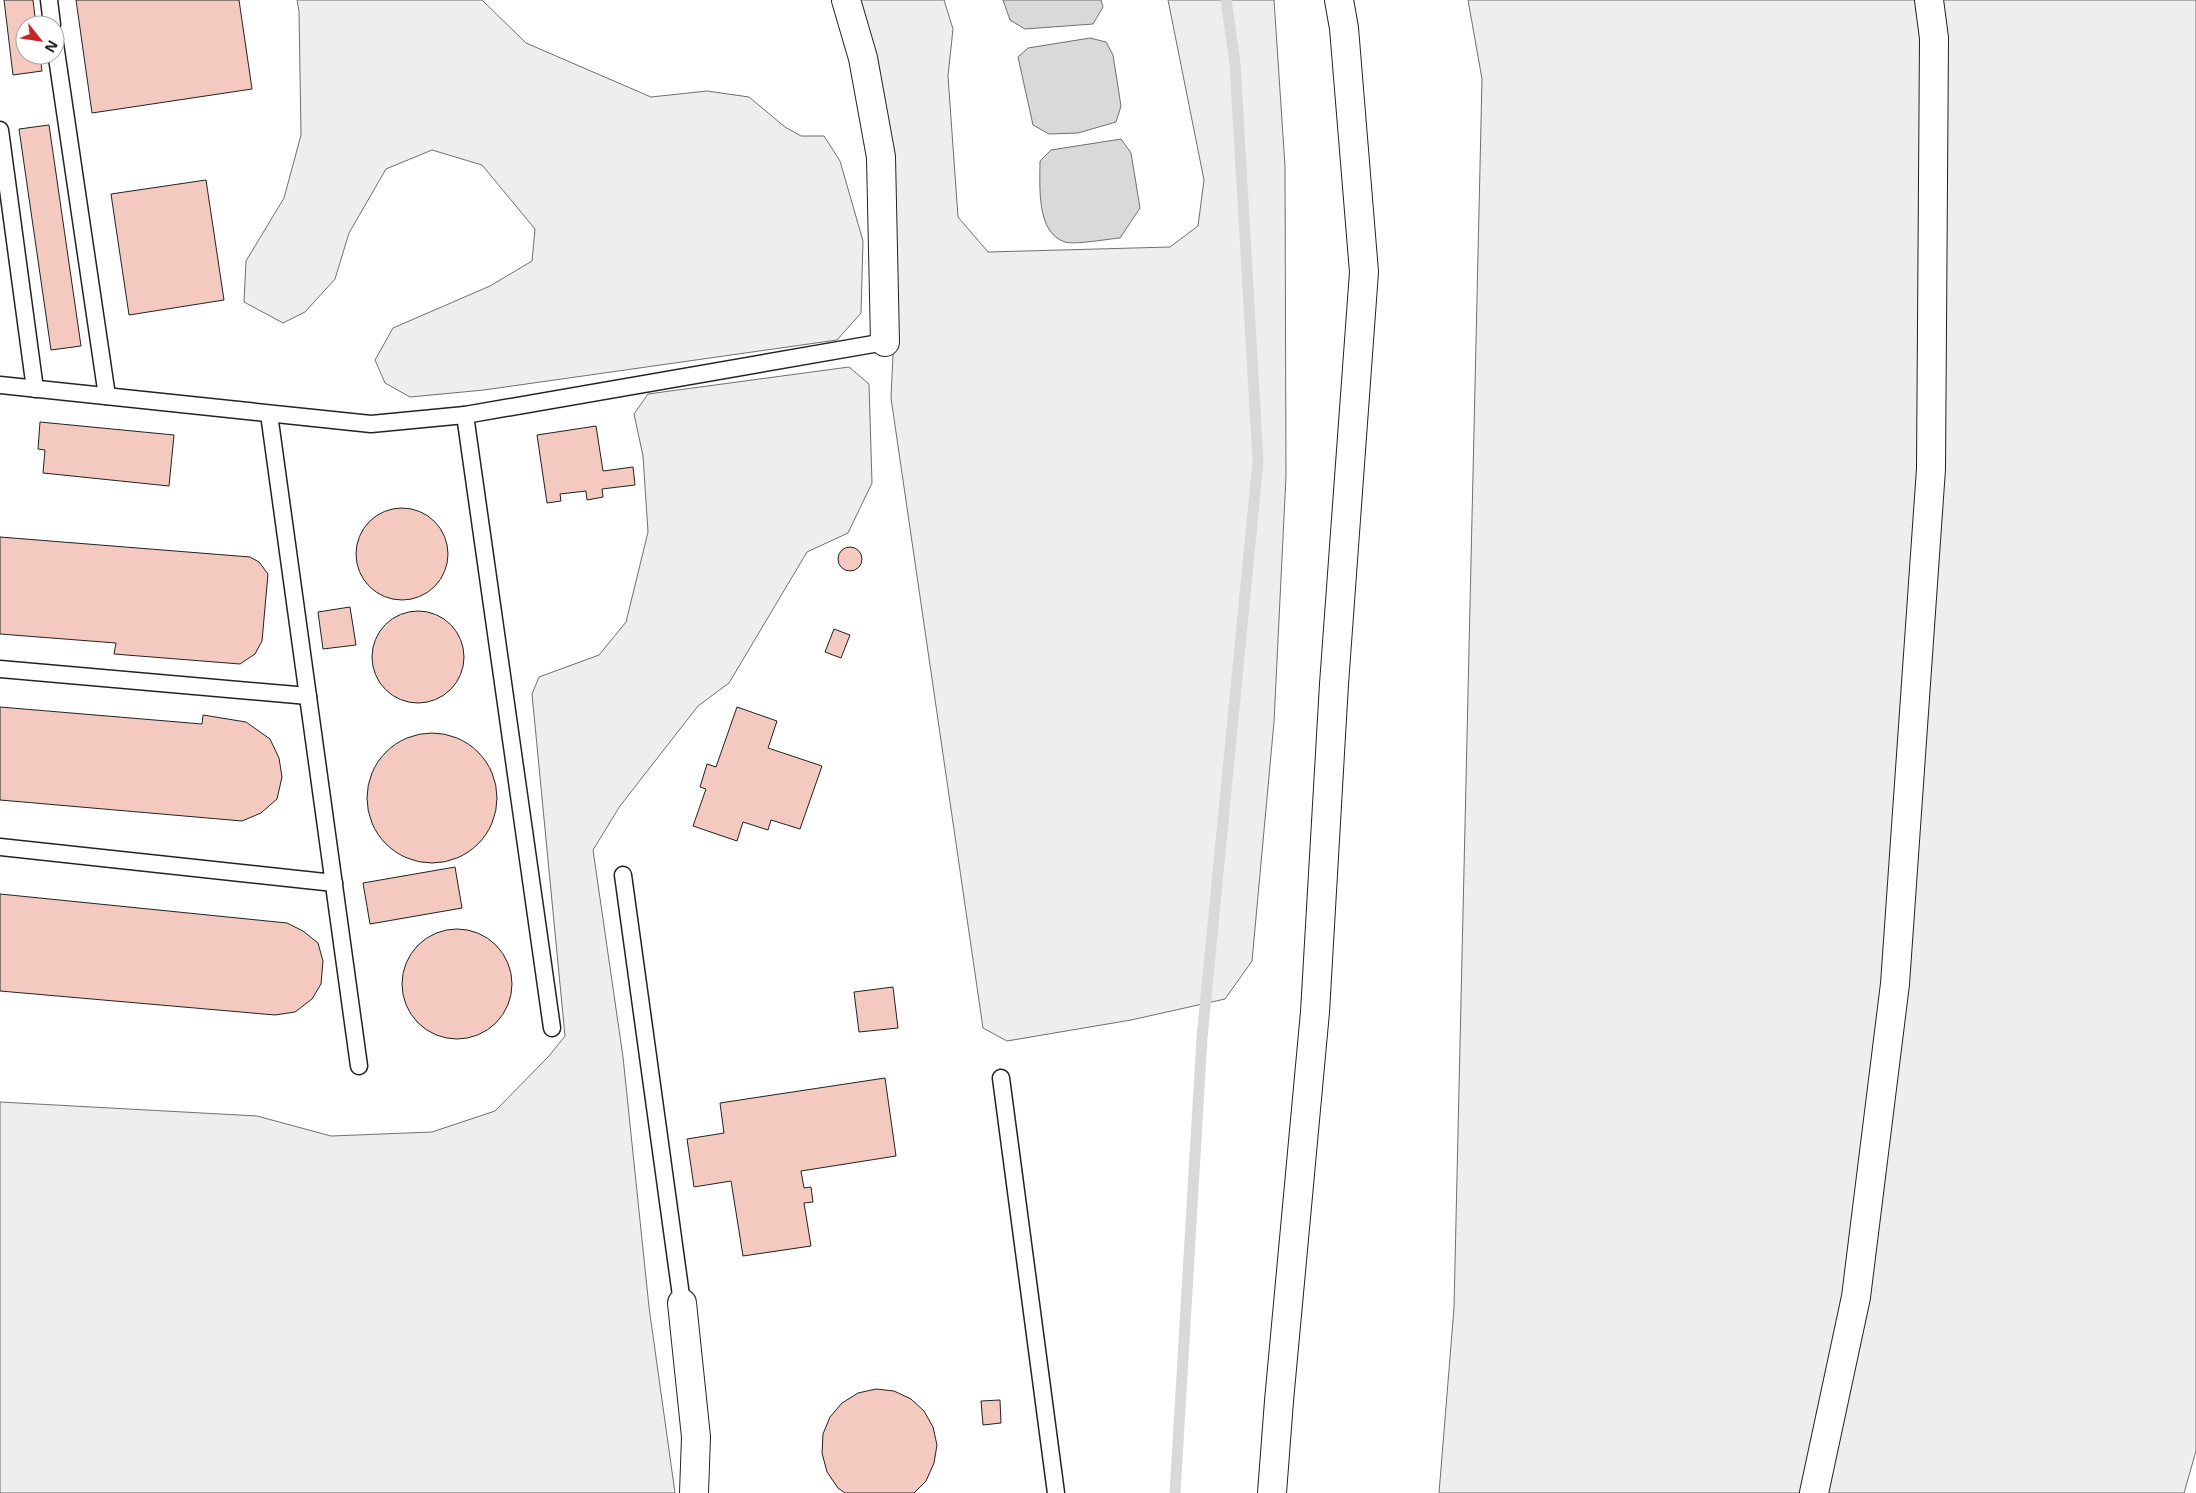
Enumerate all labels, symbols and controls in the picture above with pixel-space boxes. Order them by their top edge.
north arrow [15,15,65,65]
text: N [41,37,63,56]

